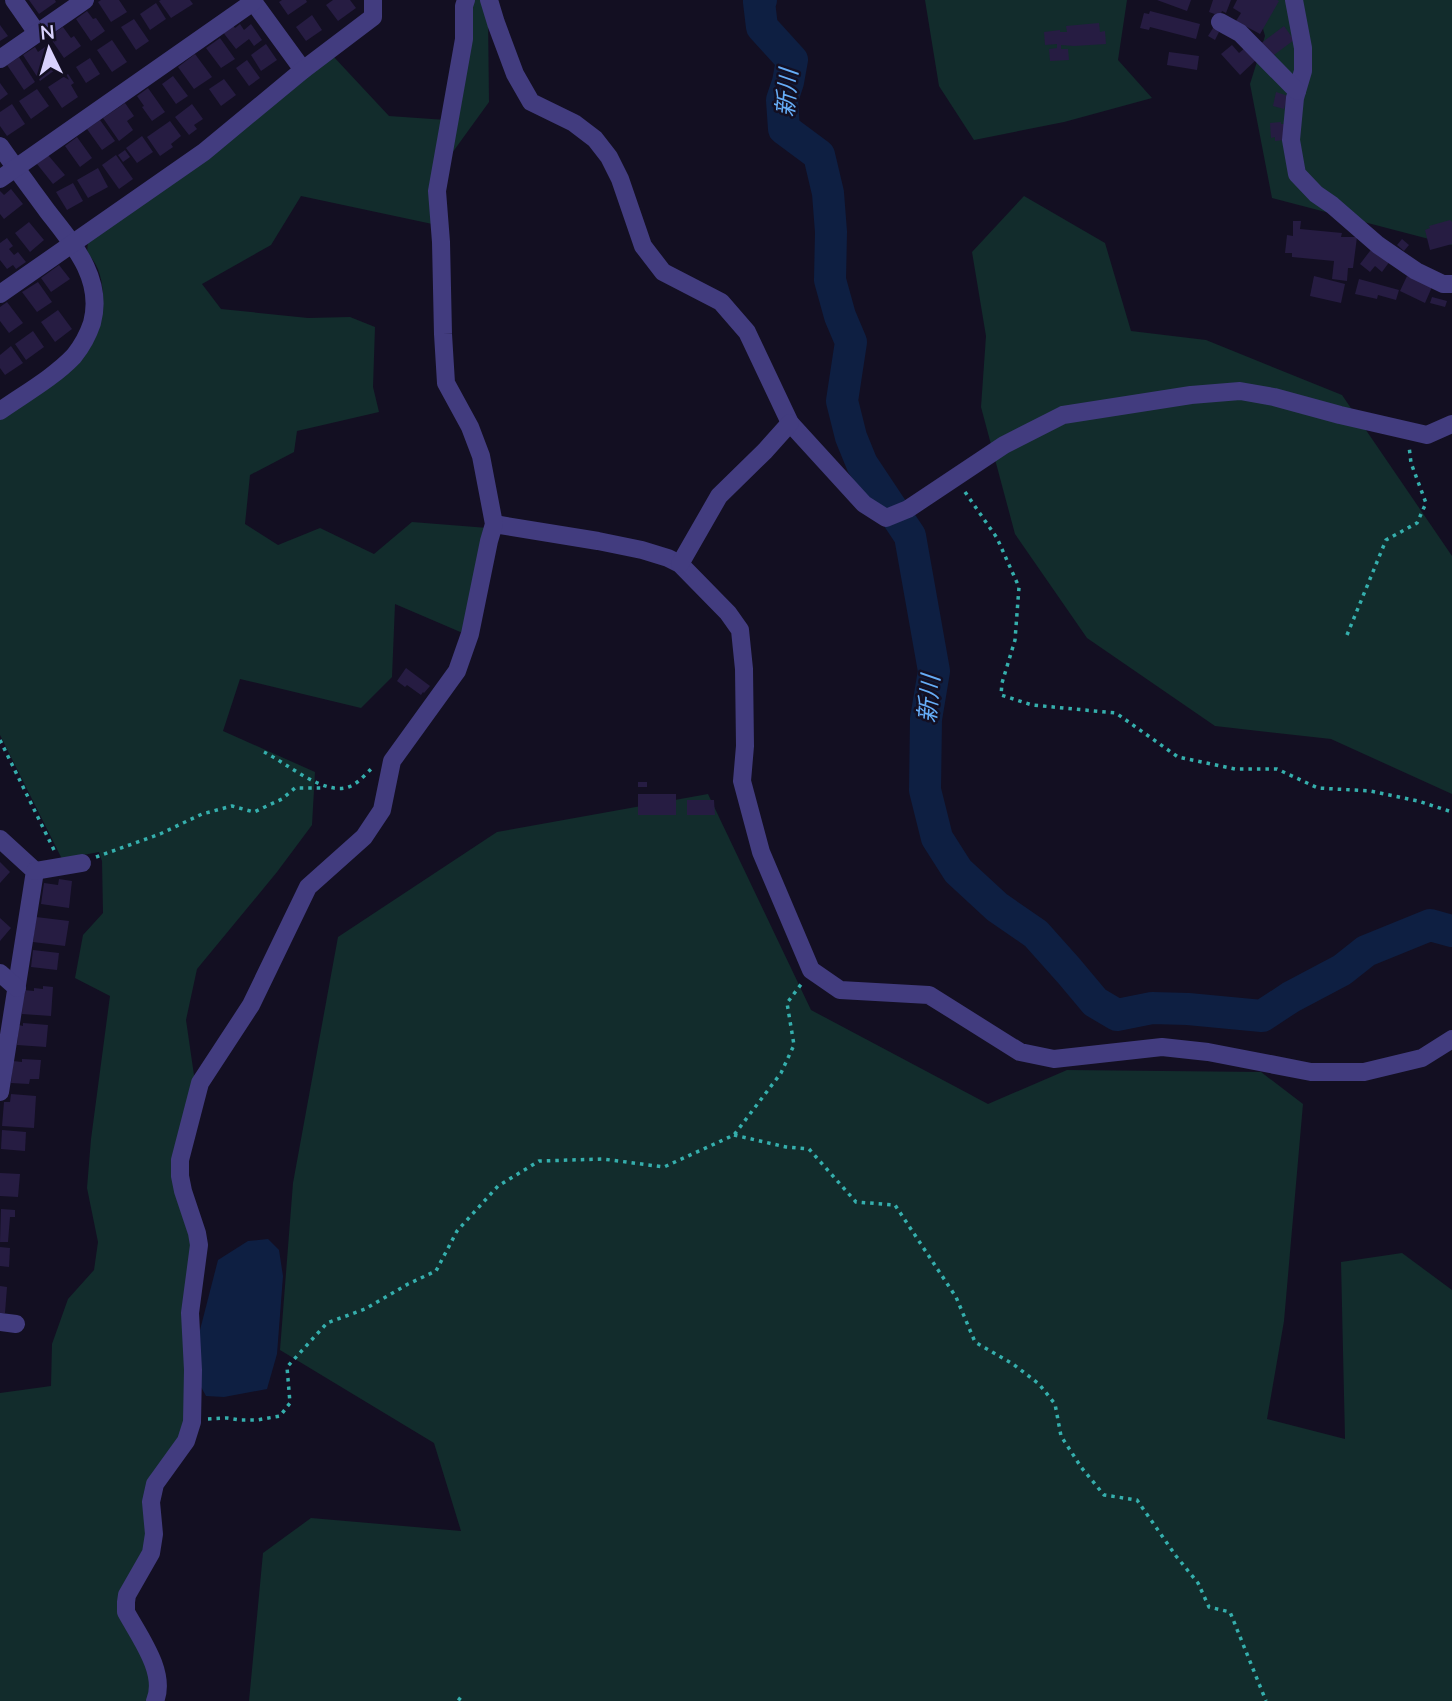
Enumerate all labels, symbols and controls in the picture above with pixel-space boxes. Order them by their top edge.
north arrow [14,14,84,84]
text: N [39,19,56,44]
water label: 新川 [769,65,802,118]
water label: 新川 [911,671,944,724]

